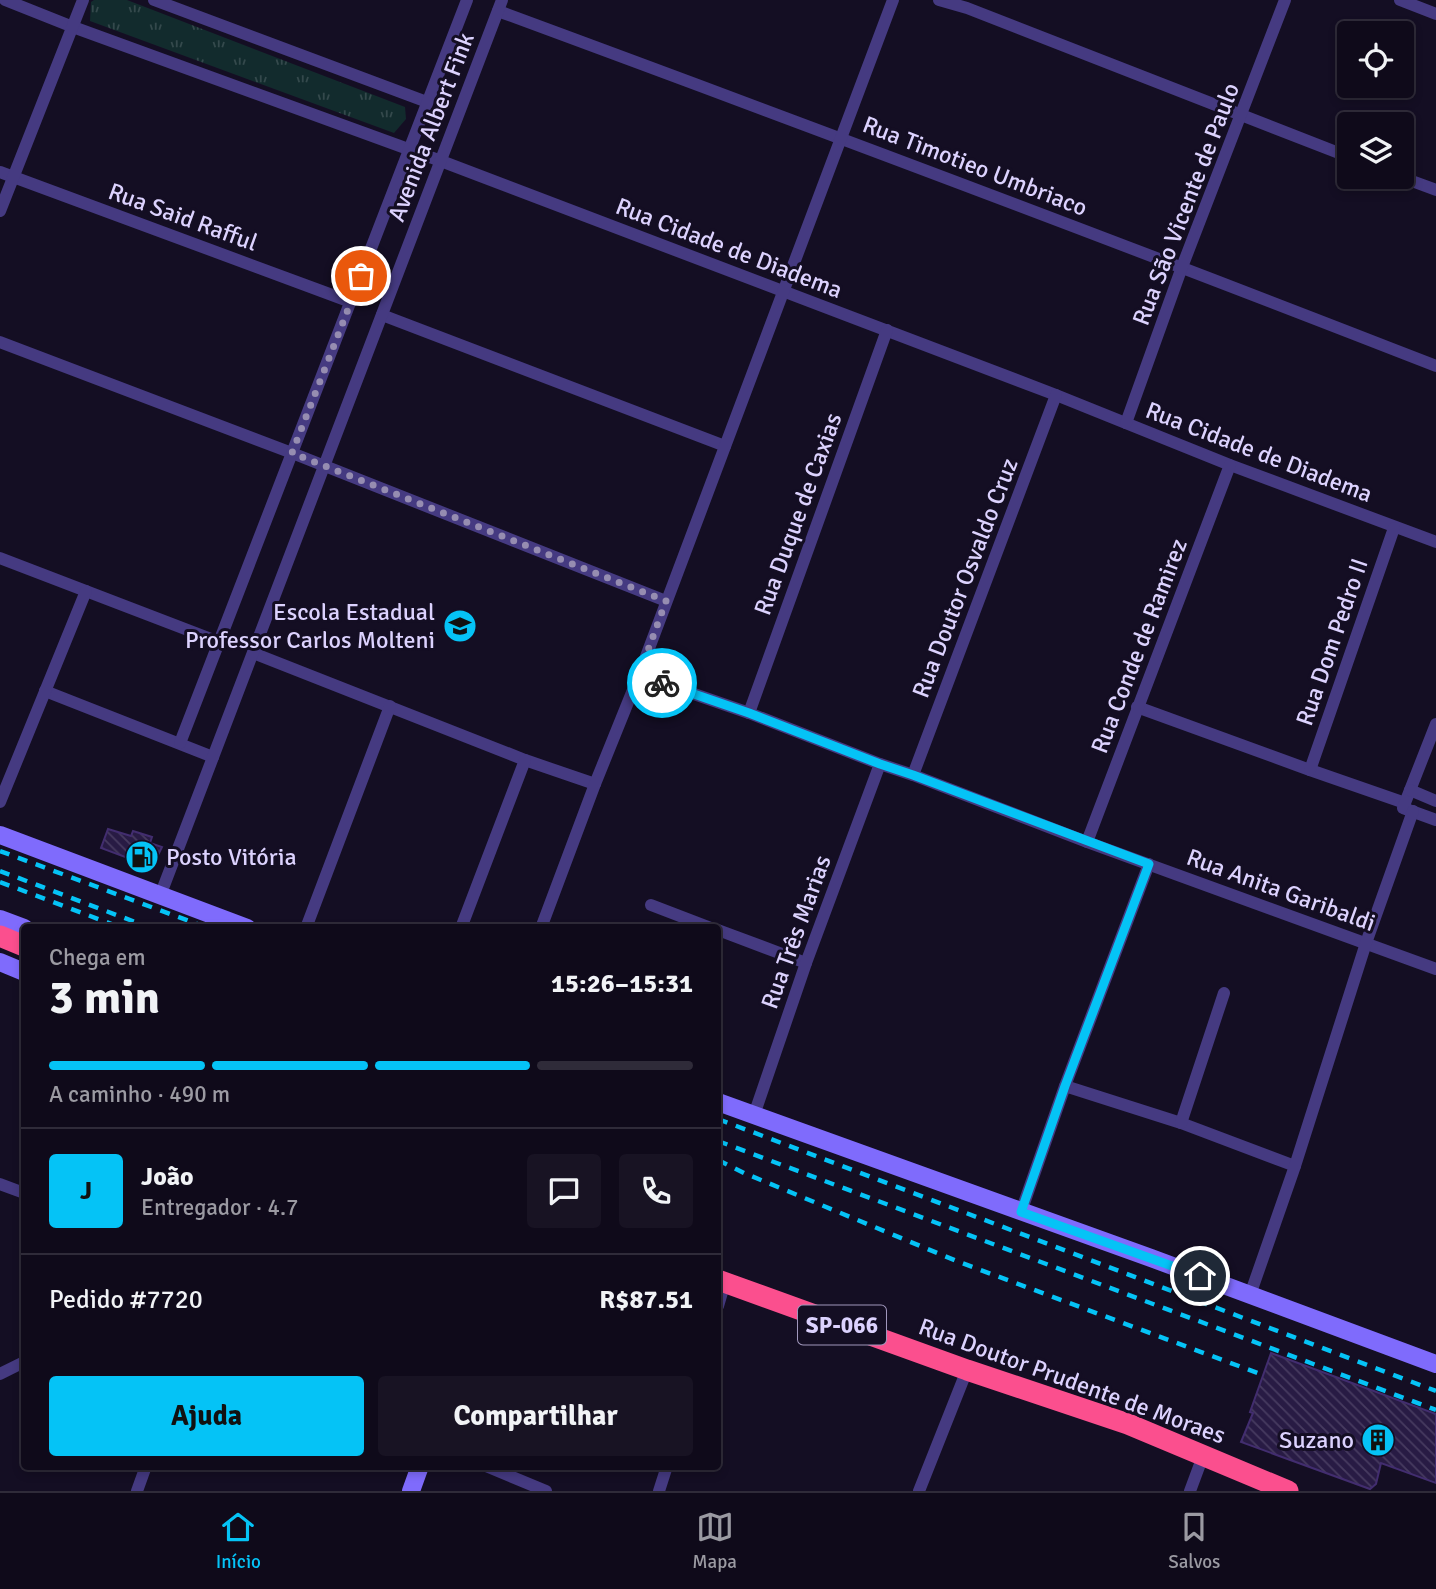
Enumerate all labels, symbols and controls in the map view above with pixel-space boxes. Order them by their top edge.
map controls [1337,21,1414,189]
button: locate [1337,21,1414,98]
street label: Avenida Albert Fink [381,28,481,226]
street label: Rua São Vicente de Paulo [1126,78,1246,330]
street label: Rua Timotieo Umbriaco [858,109,1092,223]
button: layers [1337,112,1414,189]
street label: Rua Said Rafful [104,176,262,258]
street label: Rua Cidade de Diadema [611,191,847,305]
pin [331,246,391,306]
icon: bag [342,257,380,295]
street label: Rua Cidade de Diadema [1141,395,1377,509]
street label: Rua Duque de Caxias [747,409,849,619]
street label: Rua Doutor Osvaldo Cruz [905,454,1025,702]
street label: Rua Conde de Ramirez [1084,534,1194,758]
street label: Rua Dom Pedro II [1289,554,1375,730]
place label: Escola Estadual Professor Carlos Molteni [185,597,435,655]
school or university icon: Escola Estadual Professor Carlos Molteni [441,607,479,645]
courier [627,648,697,718]
icon: bike [643,664,681,702]
fuel station icon: Posto Vitória [123,838,161,876]
place label: Posto Vitória [166,842,297,872]
street label: Rua Anita Garibaldi [1183,842,1379,938]
street label: Rua Três Marias [754,851,838,1013]
text: Chega em [49,943,146,972]
text: 15:26–15:31 [551,968,693,1000]
text: 3 min [49,970,160,1026]
text: A caminho · 490 m [49,1080,230,1109]
button: chat [527,1154,601,1228]
button: phone [619,1154,693,1228]
text: João [141,1161,194,1193]
text: J [80,1175,92,1207]
text: Entregador · 4.7 [141,1193,299,1222]
pin [1170,1246,1230,1306]
icon: home [1181,1257,1219,1295]
text: Pedido #7720 [49,1284,203,1316]
text: R$87.51 [599,1284,693,1316]
road number: SP-066 [798,1306,886,1344]
street label: Rua Doutor Prudente de Moraes [915,1311,1229,1451]
button: Ajuda [49,1376,364,1456]
button: Compartilhar [378,1376,693,1456]
building icon: Suzano [1359,1421,1397,1459]
place label: Suzano [1279,1425,1354,1455]
tab: Início [216,1508,261,1574]
tab: Mapa [692,1508,737,1574]
tab: Salvos [1168,1508,1220,1574]

